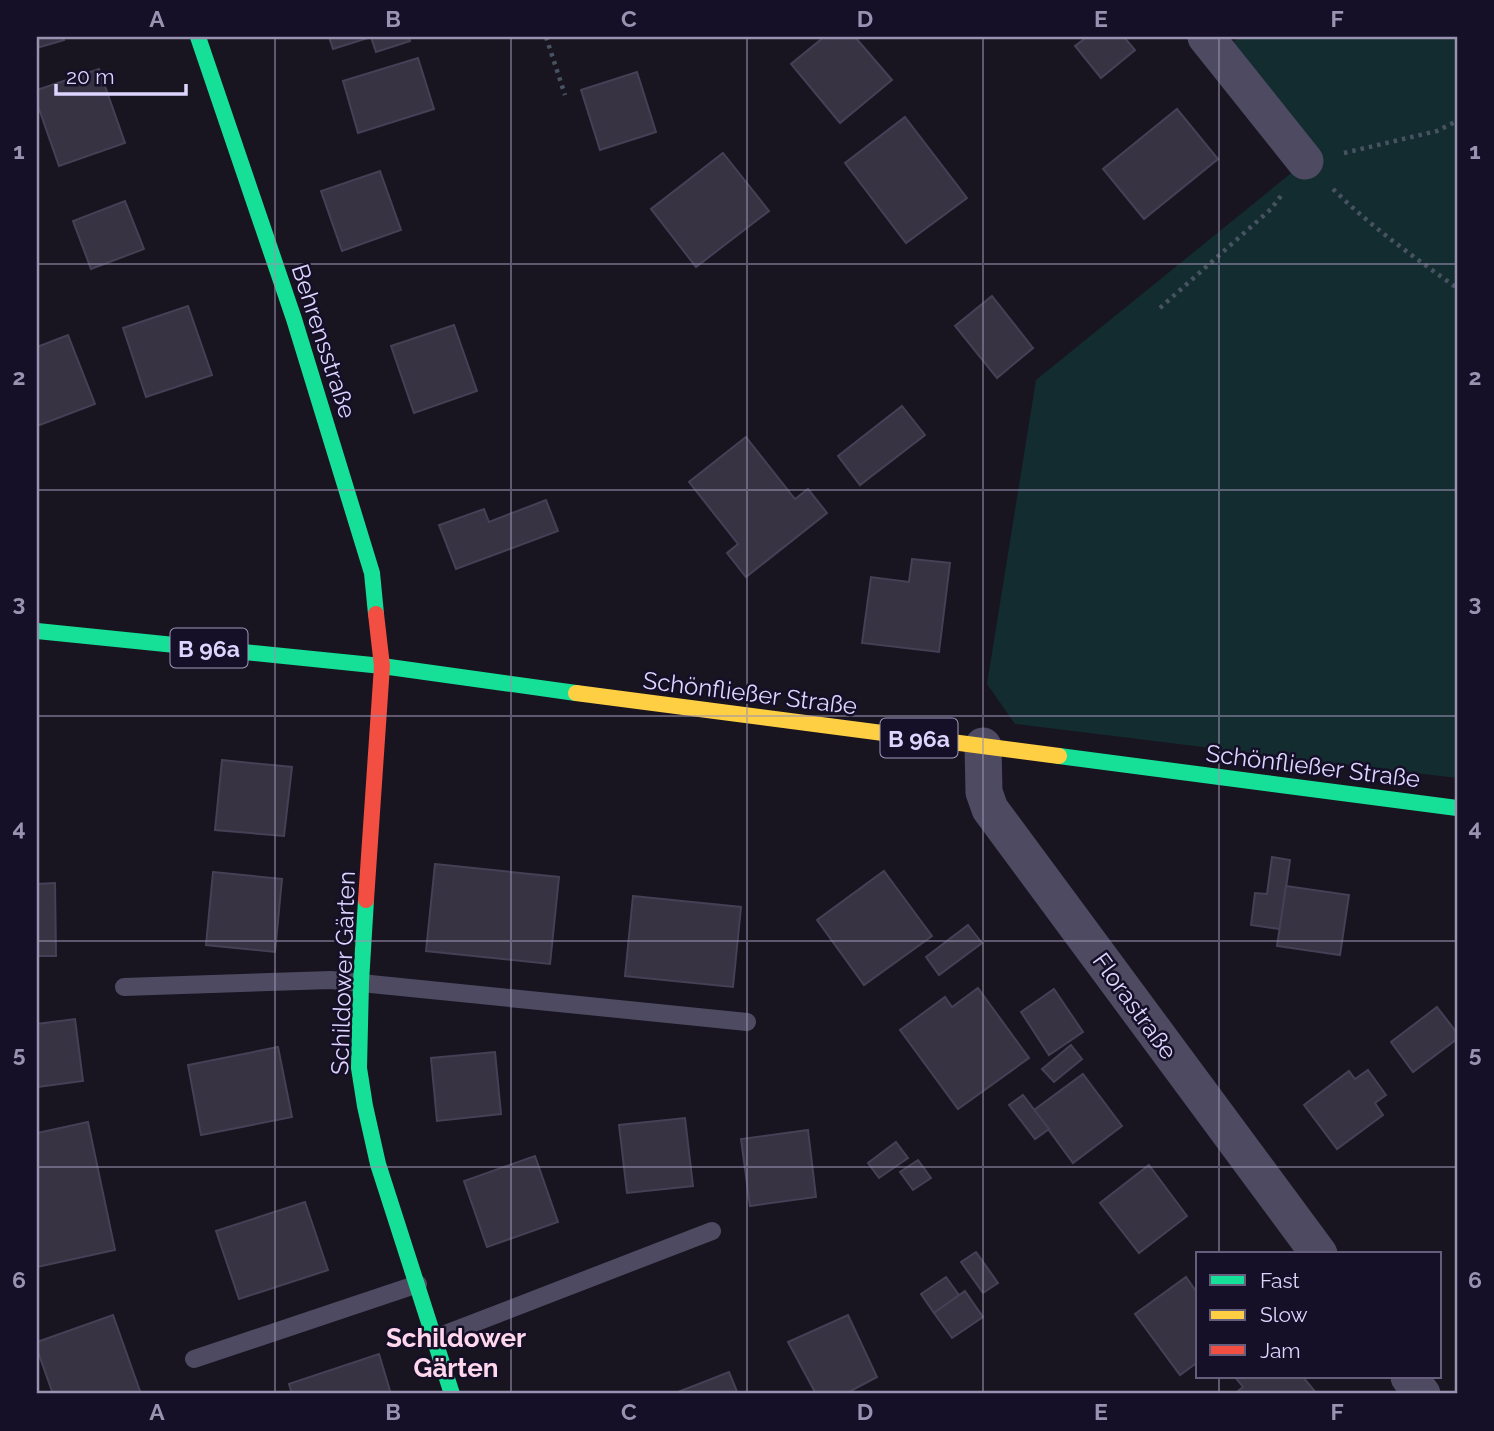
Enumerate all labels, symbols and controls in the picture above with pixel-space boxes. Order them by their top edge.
text: A [149,5,165,32]
text: B [385,5,401,32]
text: C [621,5,637,32]
text: D [857,5,873,32]
text: E [1094,5,1108,32]
text: F [1330,5,1344,32]
scale bar [56,52,186,96]
text: 20 m [66,64,114,89]
text: 1 [13,137,25,164]
text: 1 [1469,137,1481,164]
street label: Behrensstraße [285,260,363,422]
text: 2 [13,363,25,390]
text: 2 [1469,363,1481,390]
text: 3 [13,589,25,616]
text: 3 [1469,589,1481,616]
road number: B 96a [170,628,248,668]
street label: Schönfließer Straße [641,665,859,721]
road number: B 96a [880,718,958,758]
street label: Schönfließer Straße [1204,738,1422,794]
text: 4 [12,814,26,841]
text: 4 [1468,814,1482,841]
street label: Schildower Gärten [325,871,361,1075]
street label: Florastraße [1087,947,1183,1065]
text: 5 [13,1040,26,1067]
text: 5 [1469,1040,1482,1067]
legend [1196,1252,1442,1378]
text: 6 [12,1266,26,1293]
text: 6 [1468,1266,1482,1293]
text: Fast [1260,1268,1300,1293]
text: Slow [1260,1302,1308,1327]
district label: Schildower Gärten [386,1323,526,1383]
text: Jam [1260,1338,1301,1363]
text: A [149,1398,165,1425]
text: B [385,1398,401,1425]
text: C [621,1398,637,1425]
text: D [857,1398,873,1425]
text: E [1094,1398,1108,1425]
text: F [1330,1398,1344,1425]

